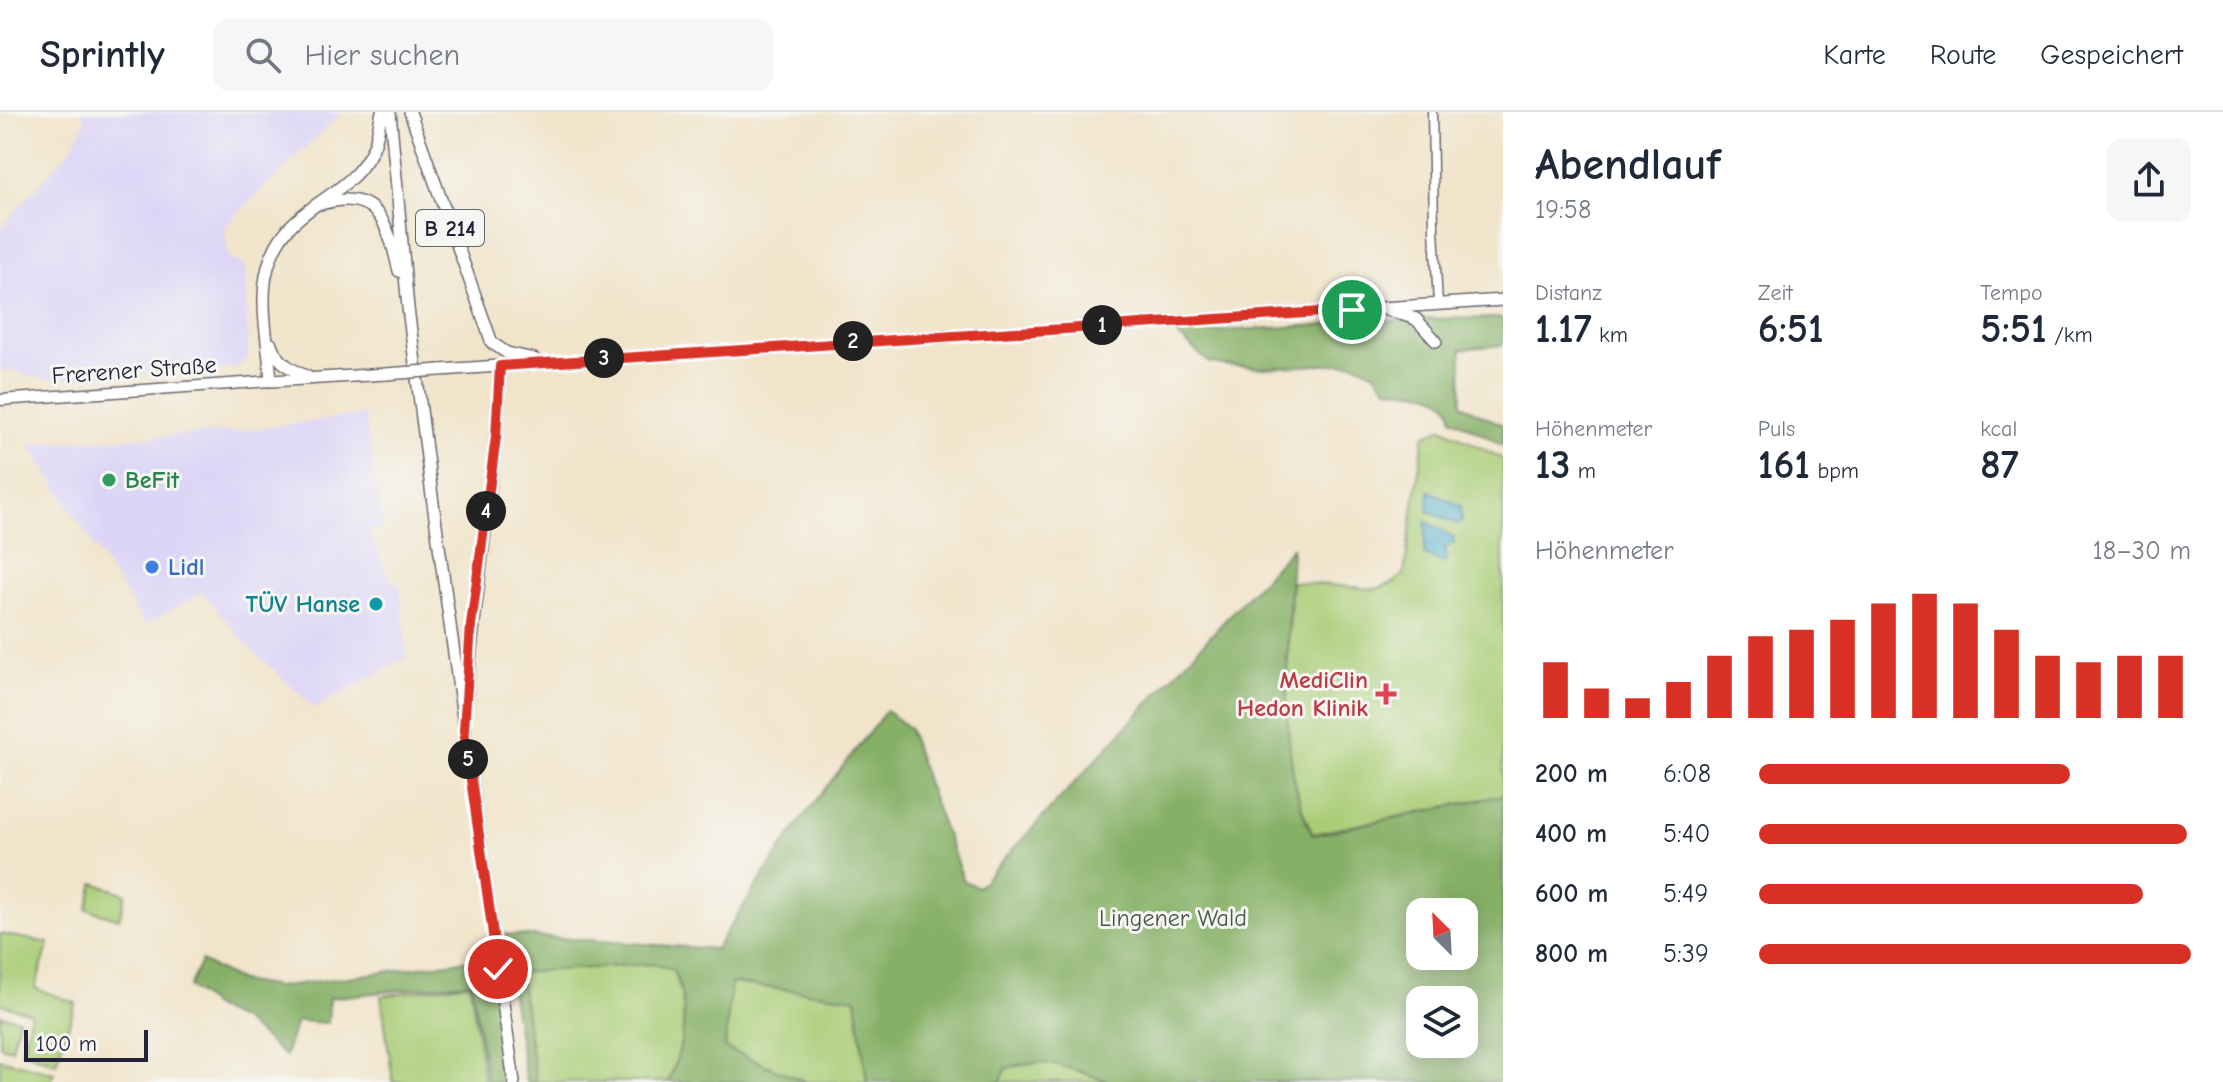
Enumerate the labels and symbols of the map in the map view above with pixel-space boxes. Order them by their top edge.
road number: B 214 [416,210,484,246]
pin [1318,276,1386,344]
pin: 1 [1082,305,1122,345]
pin: 2 [833,321,873,361]
pin: 3 [584,338,624,378]
street label: Frerener Straße [51,350,217,390]
place label: BeFit [125,466,180,494]
marker: BeFit [100,471,118,489]
pin: 4 [466,491,506,531]
place label: Lidl [168,553,204,581]
marker: Lidl [143,558,161,576]
place label: TÜV Hanse [246,590,360,618]
marker: TÜV Hanse [367,595,385,613]
place label: MediClin Hedon Klinik [1237,666,1368,722]
marker: MediClin Hedon Klinik [1375,683,1397,705]
pin: 5 [448,739,488,779]
north arrow [1406,898,1478,970]
park label: Lingener Wald [1099,904,1247,932]
pin [464,935,532,1003]
scale bar [24,1026,148,1062]

